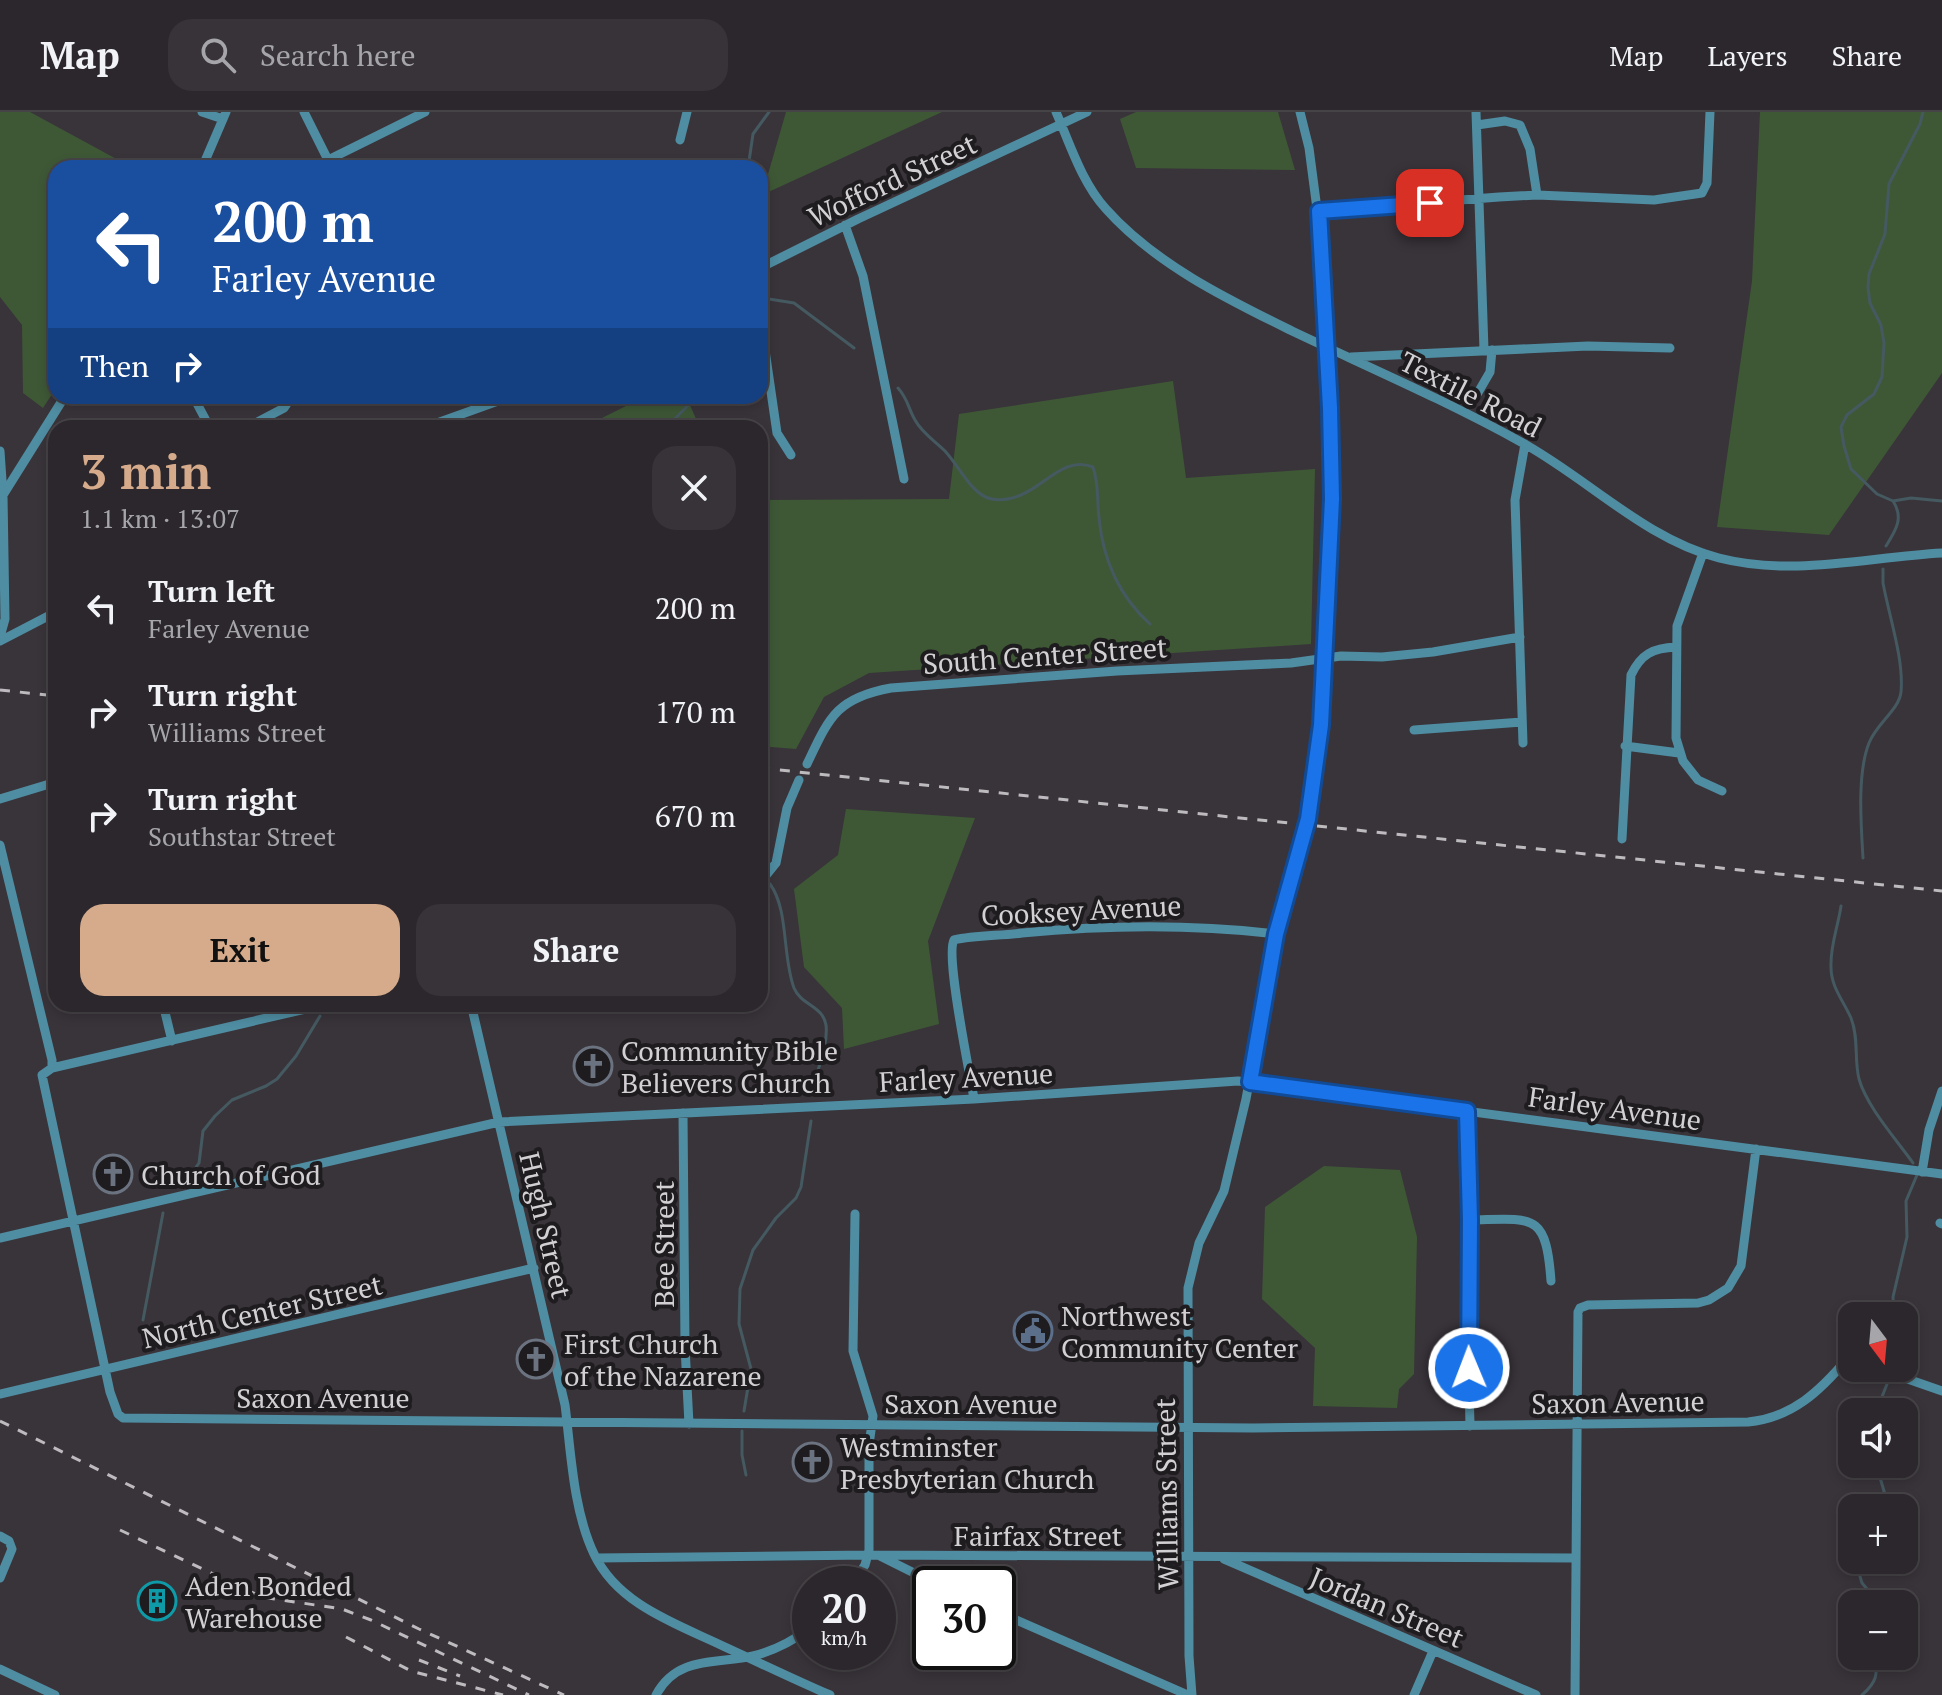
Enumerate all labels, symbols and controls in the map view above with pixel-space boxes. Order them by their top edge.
search box [168,19,728,91]
text: Map [40,30,120,80]
icon: search [196,33,240,77]
text: Search here [260,35,416,75]
text: Map [1609,37,1663,74]
text: Layers [1707,37,1788,74]
text: Share [1832,37,1902,74]
street label: Wofford Street [802,125,983,235]
pin [1396,169,1464,237]
icon: arrive [1408,181,1452,225]
text: 200 m [212,184,374,258]
icon: left [80,192,184,296]
text: Farley Avenue [212,255,436,302]
street label: Textile Road [1394,342,1548,446]
icon: right [165,344,209,388]
text: Then [80,346,149,386]
text: 3 min [80,439,211,503]
button: close [652,446,736,530]
text: 1.1 km · 13:07 [80,501,240,535]
text: Turn left [148,571,275,611]
icon: left [80,586,124,630]
text: 200 m [655,588,736,628]
text: Farley Avenue [148,611,310,645]
street label: South Center Street [922,628,1169,682]
text: Turn right [148,675,297,715]
icon: right [80,690,124,734]
text: 170 m [655,692,736,732]
text: Williams Street [148,715,326,749]
text: Turn right [148,779,297,819]
icon: right [80,794,124,838]
text: 670 m [655,796,736,836]
text: Southstar Street [148,819,336,853]
street label: Cooksey Avenue [980,886,1182,934]
button: Exit [80,904,400,996]
button: Share [416,904,736,996]
place label: Community Bible Believers Church [621,1032,838,1101]
church icon: Community Bible Believers Church [572,1045,614,1087]
street label: Farley Avenue [878,1054,1054,1100]
street label: Farley Avenue [1526,1078,1704,1138]
street label: Hugh Street [511,1148,581,1302]
church icon: Church of God [92,1153,134,1195]
place label: Church of God [141,1156,321,1193]
street label: Bee Street [645,1180,682,1307]
street label: North Center Street [138,1265,386,1357]
place label: Northwest Community Center [1061,1297,1298,1366]
north arrow [1838,1302,1918,1382]
map controls [1838,1302,1918,1670]
public building icon: Northwest Community Center [1012,1310,1054,1352]
place label: First Church of the Nazarene [564,1325,762,1394]
position arrow [1427,1326,1511,1410]
church icon: First Church of the Nazarene [515,1338,557,1380]
street label: Saxon Avenue [236,1379,410,1416]
street label: Saxon Avenue [1531,1382,1705,1422]
street label: Saxon Avenue [884,1385,1058,1422]
street label: Williams Street [1146,1397,1186,1590]
button: sound [1838,1398,1918,1478]
place label: Westminster Presbyterian Church [840,1428,1095,1497]
church icon: Westminster Presbyterian Church [791,1441,833,1483]
button: + [1838,1494,1918,1574]
street label: Fairfax Street [954,1517,1123,1554]
street label: Jordan Street [1304,1558,1470,1656]
speed limit sign: 30 [912,1566,1016,1670]
place label: Aden Bonded Warehouse [185,1567,352,1636]
building icon: Aden Bonded Warehouse [136,1580,178,1622]
text: 20 [821,1581,867,1634]
button: − [1838,1590,1918,1670]
text: km/h [821,1624,867,1651]

